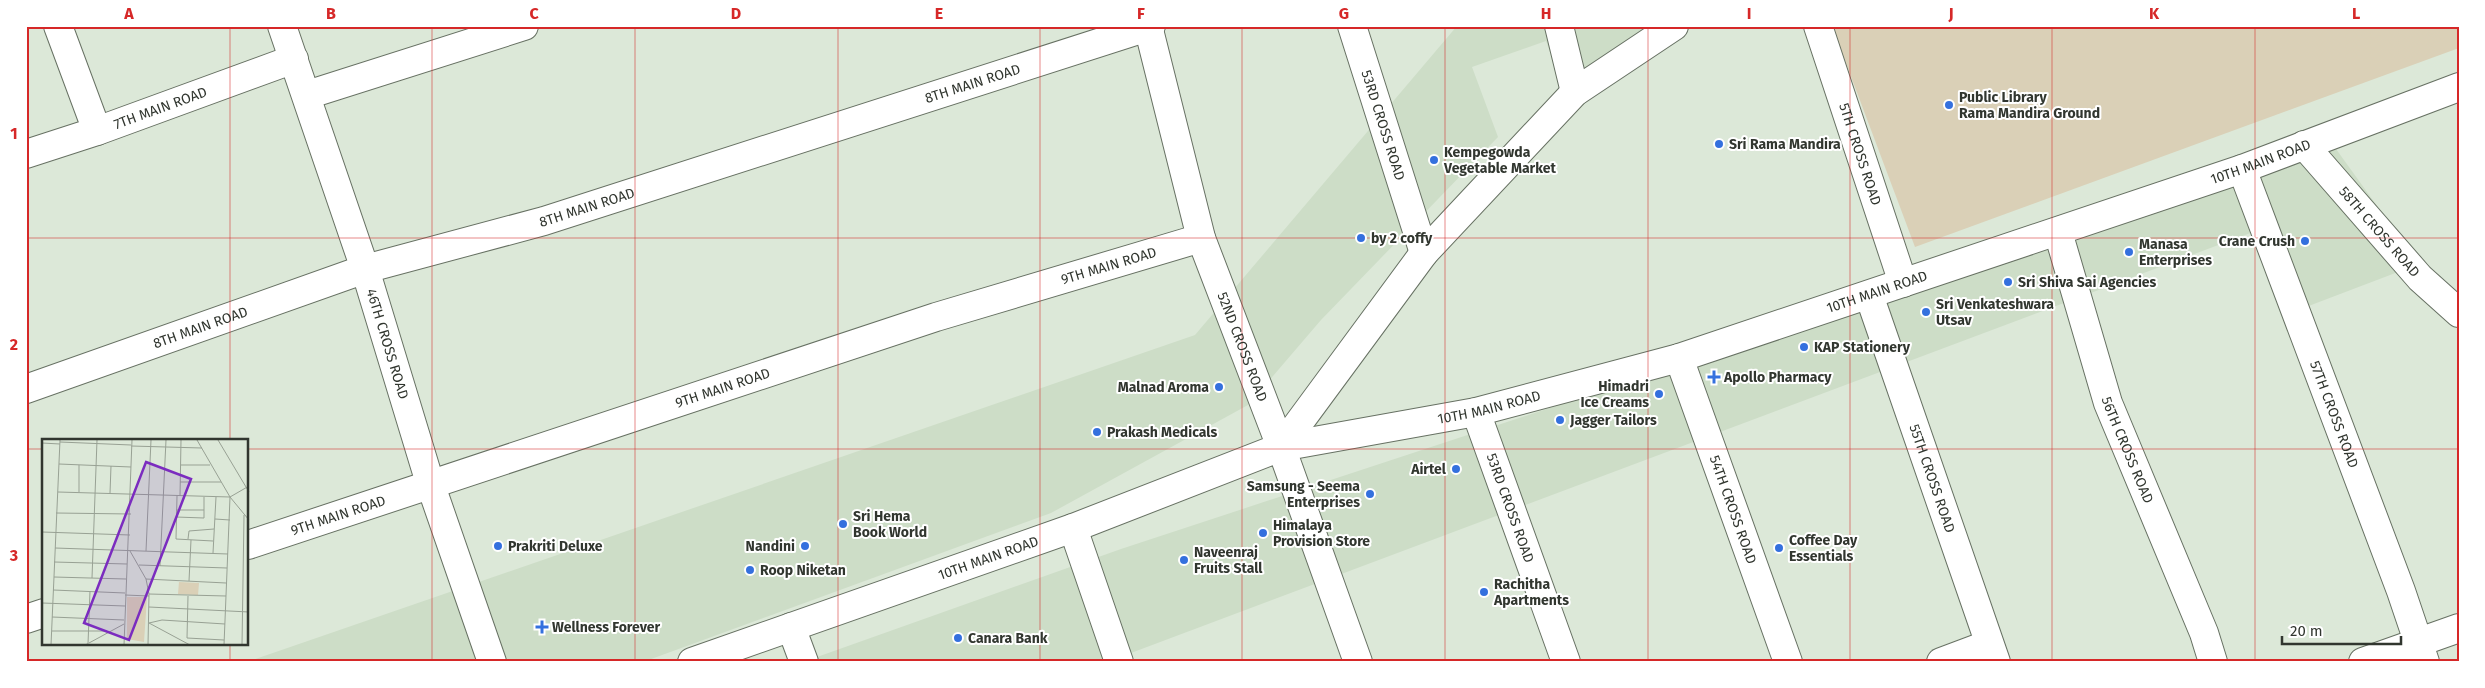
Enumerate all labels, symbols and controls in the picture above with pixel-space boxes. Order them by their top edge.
text: A [123,4,134,23]
text: B [326,4,336,23]
text: C [529,4,539,23]
text: D [731,4,741,23]
text: E [935,4,943,23]
text: F [1137,4,1145,23]
text: G [1339,4,1349,23]
text: H [1541,4,1551,23]
text: I [1747,4,1751,23]
text: J [1947,4,1954,23]
text: K [2149,4,2160,23]
text: L [2352,4,2360,23]
street label: 8TH MAIN ROAD [923,60,1022,107]
street label: 53RD CROSS ROAD [1358,68,1409,182]
street label: 7TH MAIN ROAD [111,83,209,133]
place label: Public Library Rama Mandira Ground [1959,89,2100,122]
marker: Public Library Rama Mandira Ground [1943,99,1955,111]
street label: 5TH CROSS ROAD [1836,101,1885,207]
text: 1 [10,124,18,143]
street label: 10TH MAIN ROAD [2208,135,2313,187]
place label: Sri Rama Mandira [1729,136,1841,153]
marker: Sri Rama Mandira [1713,138,1725,150]
place label: Kempegowda Vegetable Market [1443,144,1556,177]
marker: Kempegowda Vegetable Market [1428,154,1440,166]
street label: 58TH CROSS ROAD [2335,183,2424,280]
street label: 8TH MAIN ROAD [537,184,637,230]
place label: by 2 coffy [1371,230,1433,247]
marker: by 2 coffy [1355,232,1367,244]
place label: Crane Crush [2219,233,2295,250]
marker: Crane Crush [2299,235,2311,247]
place label: Manasa Enterprises [2139,236,2212,269]
street label: 9TH MAIN ROAD [1059,243,1159,288]
marker: Manasa Enterprises [2123,246,2135,258]
street label: 10TH MAIN ROAD [1824,267,1930,316]
place label: Sri Shiva Sai Agencies [2018,274,2157,291]
marker: Sri Shiva Sai Agencies [2002,276,2014,288]
street label: 46TH CROSS ROAD [363,287,412,401]
street label: 52ND CROSS ROAD [1214,290,1271,404]
place label: Sri Venkateshwara Utsav [1936,296,2054,329]
street label: 8TH MAIN ROAD [151,303,250,352]
marker: Sri Venkateshwara Utsav [1920,306,1932,318]
text: 2 [10,335,18,354]
place label: KAP Stationery [1814,339,1911,356]
marker: KAP Stationery [1798,341,1810,353]
street label: 57TH CROSS ROAD [2306,358,2362,470]
street label: 9TH MAIN ROAD [673,364,772,411]
place label: Apollo Pharmacy [1723,369,1832,386]
marker: Apollo Pharmacy [1708,371,1720,383]
place label: Himadri Ice Creams [1580,378,1649,411]
place label: Malnad Aroma [1118,379,1209,396]
marker: Malnad Aroma [1213,381,1225,393]
street label: 10TH MAIN ROAD [1436,387,1542,427]
marker: Himadri Ice Creams [1653,388,1665,400]
street label: 56TH CROSS ROAD [2098,395,2157,506]
place label: Jagger Tailors [1569,412,1657,429]
marker: Jagger Tailors [1554,414,1566,426]
street label: 55TH CROSS ROAD [1906,422,1959,535]
place label: Prakash Medicals [1107,424,1217,441]
marker: Prakash Medicals [1091,426,1103,438]
inset map [42,439,249,646]
street label: 53RD CROSS ROAD [1483,451,1538,565]
street label: 54TH CROSS ROAD [1706,453,1761,566]
place label: Airtel [1410,461,1447,478]
marker: Airtel [1450,463,1462,475]
place label: Samsung - Seema Enterprises [1247,478,1360,511]
marker: Samsung - Seema Enterprises [1364,488,1376,500]
street label: 9TH MAIN ROAD [289,491,388,539]
place label: Sri Hema Book World [853,508,927,541]
place label: Himalaya Provision Store [1273,517,1370,550]
marker: Sri Hema Book World [837,518,849,530]
marker: Himalaya Provision Store [1257,527,1269,539]
street label: 10TH MAIN ROAD [936,532,1041,583]
place label: Coffee Day Essentials [1789,532,1858,565]
place label: Prakriti Deluxe [508,538,603,555]
place label: Nandini [746,538,795,555]
marker: Prakriti Deluxe [492,540,504,552]
marker: Nandini [799,540,811,552]
marker: Coffee Day Essentials [1773,542,1785,554]
place label: Naveenraj Fruits Stall [1194,544,1263,577]
text: 3 [9,546,18,565]
marker: Naveenraj Fruits Stall [1178,554,1190,566]
place label: Roop Niketan [760,562,846,579]
marker: Roop Niketan [744,564,756,576]
place label: Rachitha Apartments [1493,576,1569,609]
marker: Rachitha Apartments [1478,586,1490,598]
scale bar [2282,613,2401,645]
place label: Wellness Forever [552,619,660,636]
marker: Wellness Forever [536,621,548,633]
text: 20 m [2290,622,2323,640]
place label: Canara Bank [968,630,1048,647]
marker: Canara Bank [952,632,964,644]

